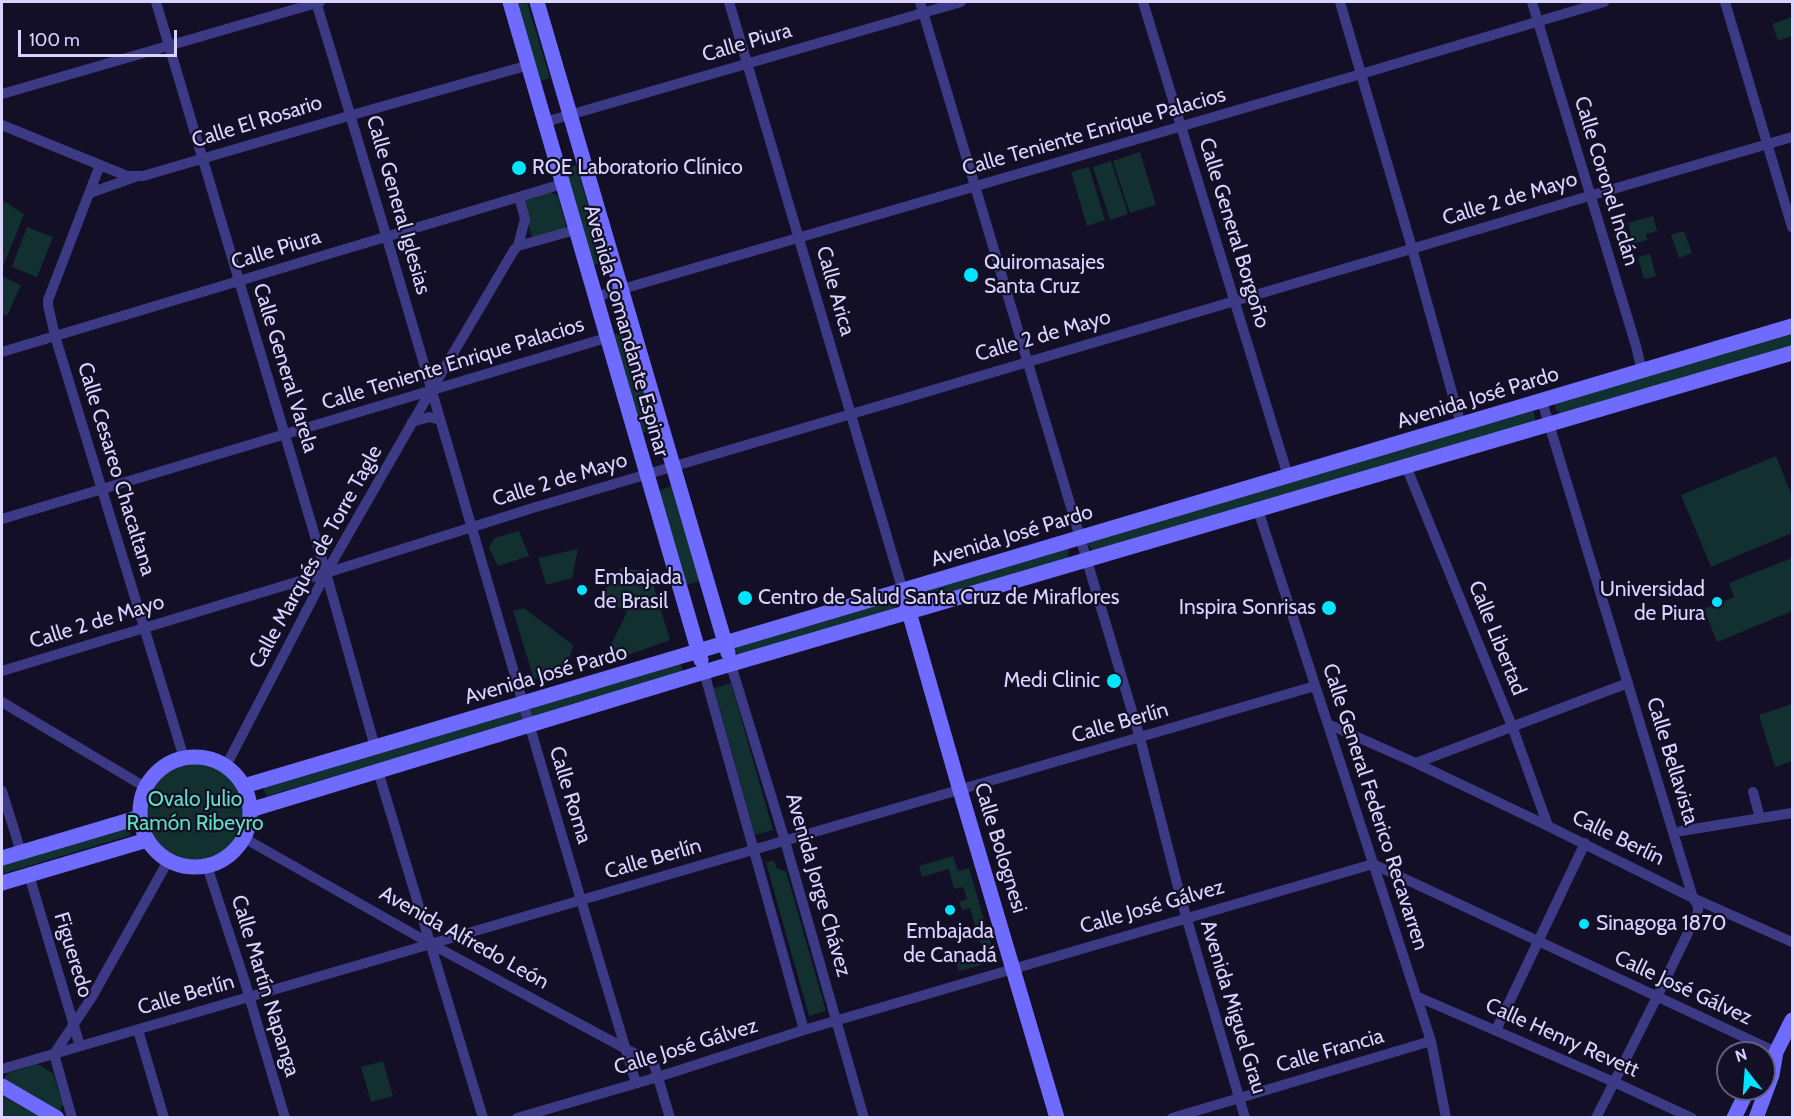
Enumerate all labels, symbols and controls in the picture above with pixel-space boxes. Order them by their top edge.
scale bar [21,18,180,56]
street label: Calle Piura [699,18,795,68]
text: 100 m [29,29,80,51]
street label: Calle Teniente Enrique Palacios [959,82,1229,182]
street label: Calle El Rosario [189,90,325,154]
street label: Calle Coronel Inclán [1568,93,1644,269]
street label: Calle General Iglesias [360,113,436,297]
street label: Calle General Borgoño [1193,135,1275,331]
place label: ROE Laboratorio Clínico [532,155,743,181]
marker: ROE Laboratorio Clínico [510,159,528,177]
street label: Calle 2 de Mayo [1440,167,1580,231]
street label: Avenida Comandante Espinar [578,202,674,460]
street label: Calle Piura [228,224,324,276]
street label: Calle Arica [810,243,860,339]
place label: Quiromasajes Santa Cruz [984,250,1105,300]
marker: Quiromasajes Santa Cruz [962,266,980,284]
street label: Calle General Varela [247,280,323,456]
street label: Calle 2 de Mayo [972,305,1114,367]
street label: Calle Teniente Enrique Palacios [319,312,587,416]
street label: Calle Cesareo Chacaltana [72,359,160,579]
street label: Avenida José Pardo [1394,361,1562,435]
street label: Calle Marqués de Torre Tagle [244,441,388,673]
street label: Calle 2 de Mayo [490,448,630,512]
street label: Avenida José Pardo [928,499,1096,573]
place label: Embajada de Brasil [594,565,682,615]
street label: Calle Libertad [1463,577,1531,699]
place label: Universidad de Piura [1600,577,1705,627]
marker: Embajada de Brasil [575,583,589,597]
place label: Centro de Salud Santa Cruz de Miraflores [758,585,1119,611]
marker: Centro de Salud Santa Cruz de Miraflores [736,589,754,607]
street label: Calle 2 de Mayo [27,590,167,654]
place label: Inspira Sonrisas [1179,595,1316,621]
marker: Universidad de Piura [1710,595,1724,609]
marker: Inspira Sonrisas [1320,599,1338,617]
street label: Avenida José Pardo [462,640,630,710]
street label: Calle General Federico Recavarren [1317,661,1433,953]
place label: Medi Clinic [1004,668,1100,694]
marker: Medi Clinic [1105,672,1123,690]
street label: Calle Bellavista [1641,694,1703,828]
street label: Calle Berlín [1069,697,1171,749]
street label: Calle Roma [543,743,597,847]
street label: Calle Bolognesi [968,780,1032,916]
park label: Ovalo Julio Ramón Ribeyro [127,787,263,837]
street label: Avenida Jorge Chávez [780,790,856,980]
street label: Calle Berlín [1568,805,1668,871]
street label: Calle Berlín [602,833,704,885]
street label: Calle José Gálvez [1077,874,1227,940]
street label: Avenida Alfredo León [375,881,553,995]
street label: Calle Martín Napanga [225,892,305,1080]
marker: Embajada de Canadá [943,903,957,917]
street label: Figueredo [48,909,98,1001]
place label: Sinagoga 1870 [1596,911,1726,937]
street label: Avenida Miguel Grau [1195,917,1271,1097]
marker: Sinagoga 1870 [1577,917,1591,931]
place label: Embajada de Canadá [903,919,997,969]
street label: Calle José Gálvez [1610,945,1756,1031]
street label: Calle Berlín [135,969,237,1021]
street label: Calle Henry Revett [1481,993,1643,1083]
street label: Calle José Gálvez [611,1013,761,1081]
street label: Calle Francia [1273,1024,1387,1078]
north arrow [1716,1041,1776,1101]
text: N [1733,1044,1749,1066]

